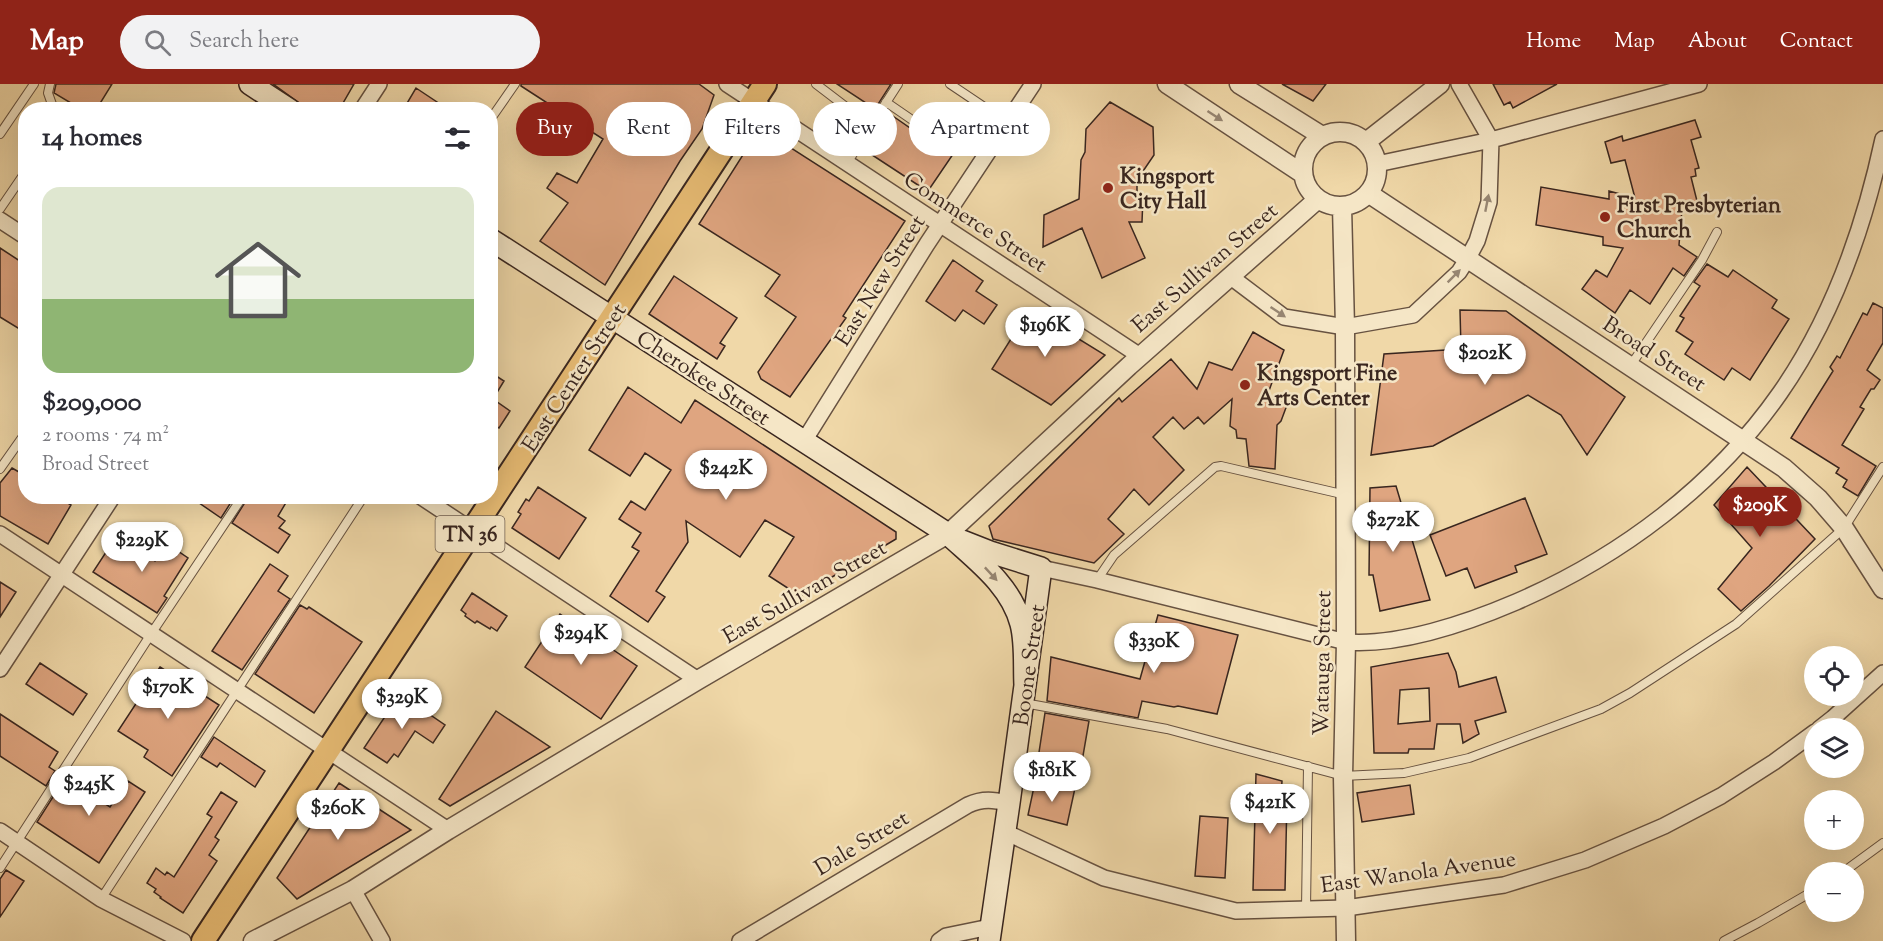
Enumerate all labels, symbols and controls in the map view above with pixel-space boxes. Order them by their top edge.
search box [120,15,540,69]
text: Map [30,22,84,62]
icon: search [141,26,174,59]
text: Search here [189,26,299,58]
text: Home [1526,27,1581,57]
text: Map [1614,27,1655,57]
text: About [1688,27,1747,57]
text: Contact [1780,27,1853,57]
chip: Buy [516,102,594,156]
chip: Rent [606,102,691,156]
chip: Filters [703,102,801,156]
chip: New [813,102,897,156]
chip: Apartment [909,102,1050,156]
one-way arrow [1207,111,1224,122]
text: 14 homes [42,120,142,157]
icon: filters [441,122,474,155]
place label: Kingsport City Hall [1120,162,1215,219]
street label: Commerce Street [896,165,1053,282]
marker: Kingsport City Hall [1101,181,1115,195]
place label: First Presbyterian Church [1617,191,1781,248]
one-way arrow [1483,194,1492,213]
street label: East Sullivan Street [1126,196,1286,342]
street label: East New Street [828,209,935,353]
marker: First Presbyterian Church [1598,210,1612,224]
icon: home [204,226,312,334]
one-way arrow [1446,269,1461,283]
street label: East Center Street [515,297,636,459]
one-way arrow [1269,306,1285,318]
pin: $196K [1003,307,1087,358]
street label: Broad Street [1595,310,1712,401]
text: $196K [1019,312,1071,341]
street label: Cherokee Street [629,324,776,435]
pin: $202K [1443,335,1527,386]
text: $202K [1458,340,1512,369]
place label: Kingsport Fine Arts Center [1257,359,1397,416]
marker: Kingsport Fine Arts Center [1238,378,1252,392]
text: $209,000 [42,385,141,422]
text: 2 rooms · 74 m² [42,422,169,451]
pin: $242K [684,450,768,501]
text: Broad Street [42,451,149,480]
text: $242K [699,455,753,484]
pin: $209K [1718,487,1802,538]
text: $209K [1733,492,1787,521]
pin: $272K [1351,502,1435,553]
text: $272K [1366,507,1420,536]
road number: TN 36 [436,516,504,552]
pin: $229K [100,522,184,573]
text: $229K [115,527,169,556]
street label: East Sullivan Street [718,533,894,654]
one-way arrow [984,567,998,582]
street label: Watauga Street [1307,590,1341,736]
street label: Boone Street [1007,602,1055,728]
pin: $294K [539,615,623,666]
text: $294K [554,620,608,649]
pin: $330K [1112,623,1196,674]
text: $330K [1128,628,1180,657]
map controls [1804,646,1864,922]
button: locate [1804,646,1864,706]
pin: $170K [126,669,210,720]
text: $170K [142,674,194,703]
pin: $329K [360,679,444,730]
text: $329K [376,684,428,713]
button: layers [1804,718,1864,778]
pin: $181K [1010,752,1094,803]
text: $181K [1028,757,1076,786]
pin: $245K [47,766,131,817]
text: $245K [63,771,115,800]
pin: $421K [1228,784,1312,835]
text: $421K [1244,789,1296,818]
pin: $260K [296,790,380,841]
button: + [1804,790,1864,850]
text: $260K [310,795,366,824]
street label: Dale Street [809,804,916,885]
street label: East Wanola Avenue [1319,844,1518,904]
button: − [1804,862,1864,922]

